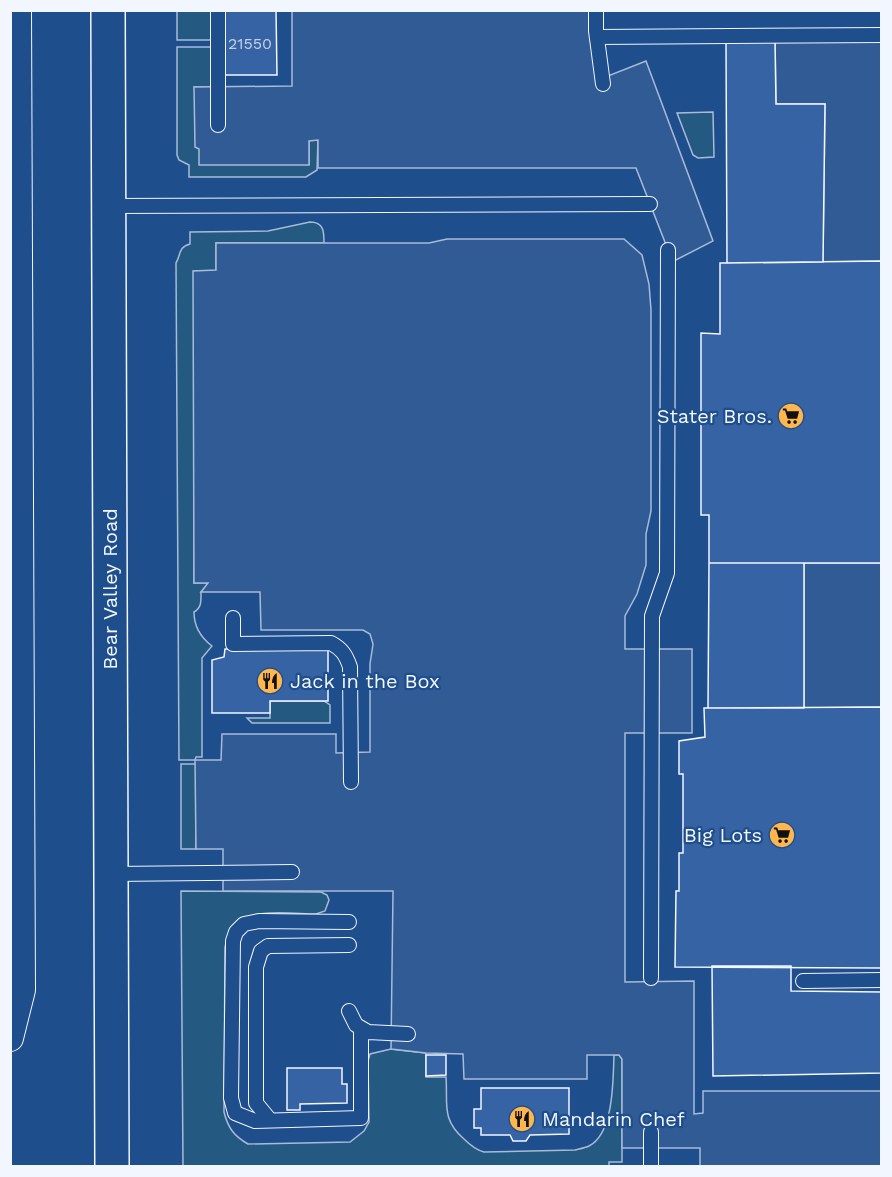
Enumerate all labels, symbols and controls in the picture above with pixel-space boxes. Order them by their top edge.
house number: 21550 [228,34,272,53]
supermarket icon: Stater Bros. [776,401,806,431]
place label: Stater Bros. [657,404,772,428]
street label: Bear Valley Road [98,508,122,670]
restaurant icon: Jack in the Box [255,666,285,696]
place label: Jack in the Box [290,669,440,693]
supermarket icon: Big Lots [767,820,797,850]
place label: Big Lots [684,823,762,847]
restaurant icon: Mandarin Chef [507,1104,537,1134]
place label: Mandarin Chef [542,1107,685,1131]

